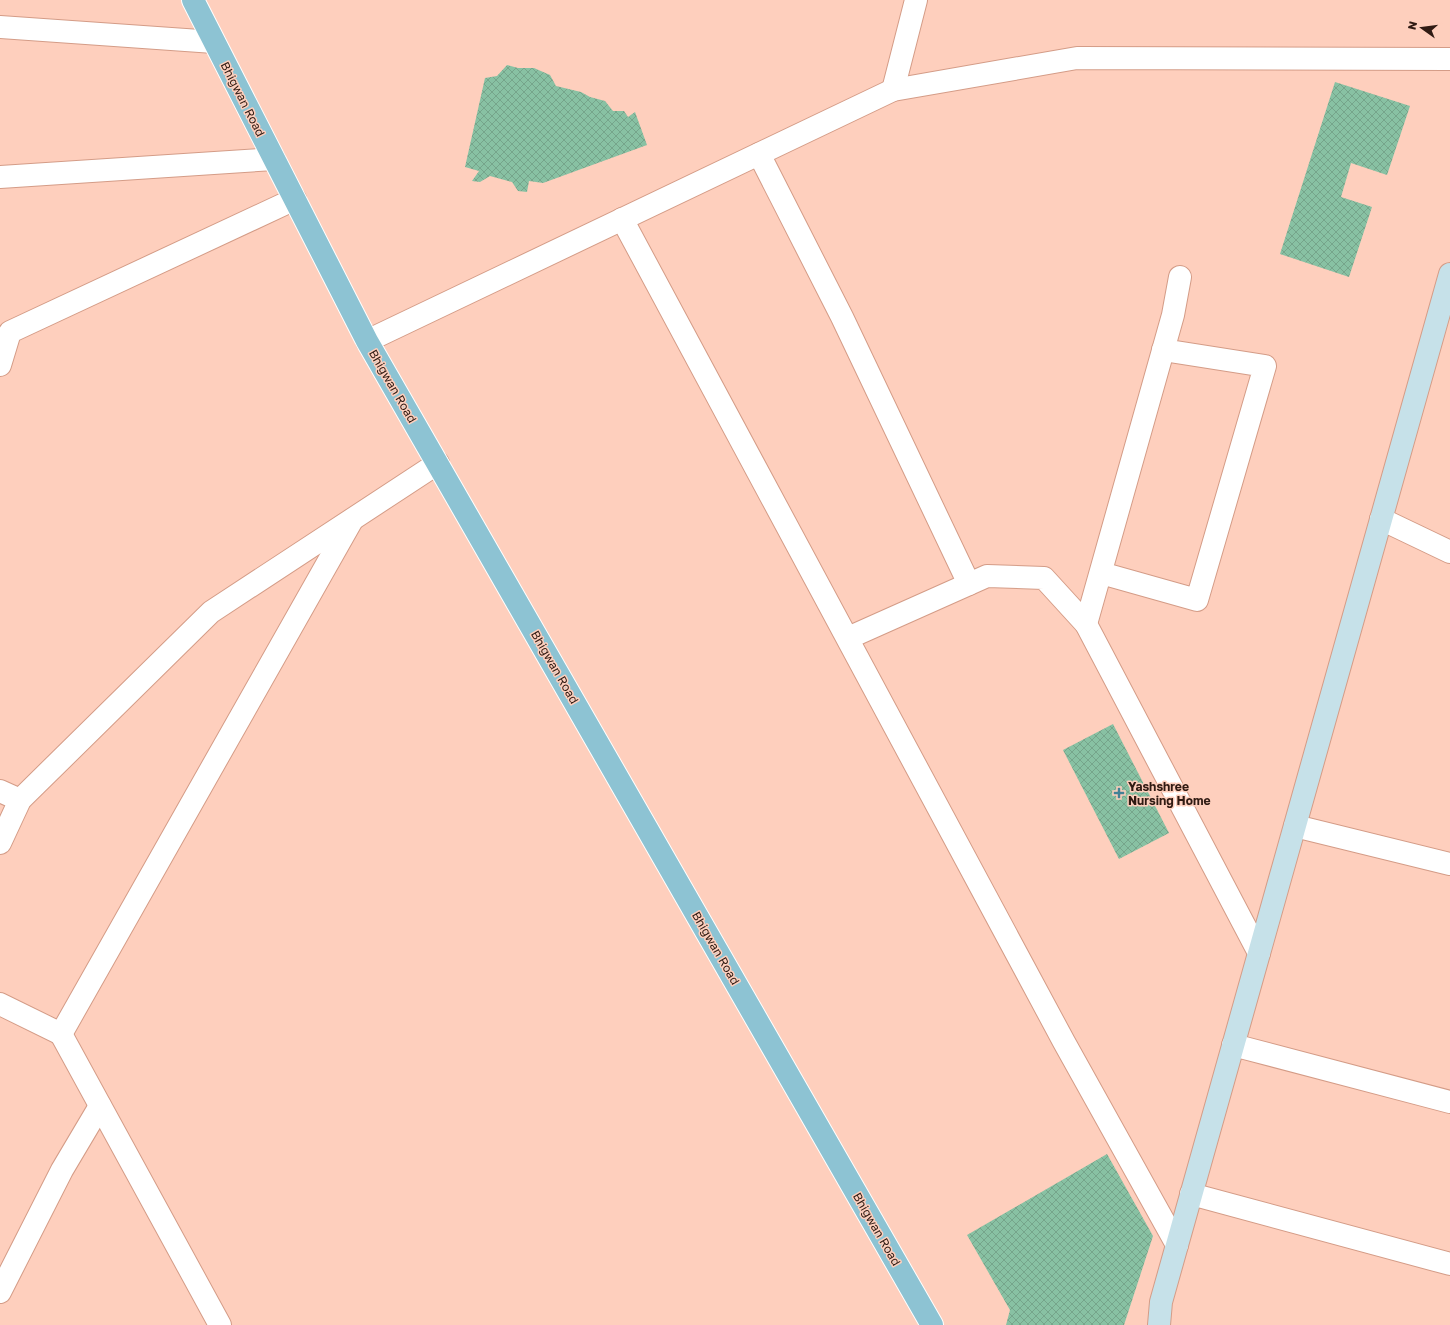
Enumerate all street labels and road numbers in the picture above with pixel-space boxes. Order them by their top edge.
street label: Bhigwan Road [218,59,268,139]
street label: Bhigwan Road [366,347,420,425]
street label: Bhigwan Road [528,628,582,706]
street label: Bhigwan Road [689,909,743,987]
street label: Bhigwan Road [850,1190,904,1268]

